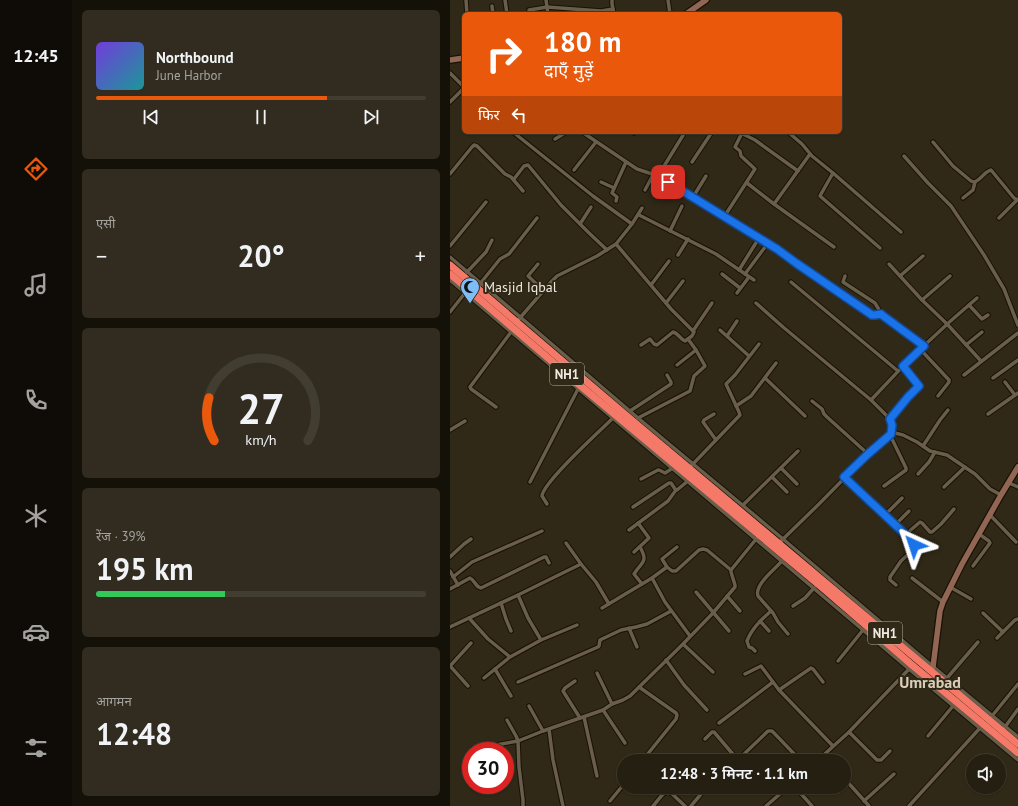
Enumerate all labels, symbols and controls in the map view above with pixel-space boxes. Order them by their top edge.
text: 180 m [544,23,621,60]
icon: right [478,28,530,80]
text: 12:45 [13,44,59,67]
text: Northbound [156,48,233,67]
text: दाएँ मुड़ें [544,59,593,82]
text: June Harbor [156,67,222,84]
icon: left [508,104,530,126]
text: फिर [478,105,500,124]
icon: previous [140,106,162,128]
icon: pause [250,106,272,128]
icon: next [360,106,382,128]
icon: directions [22,155,50,183]
pin [651,165,685,199]
icon: arrive [657,171,679,193]
text: एसी [96,215,115,232]
text: 20° [237,236,285,275]
text: − [96,242,107,270]
text: + [415,242,426,270]
icon: music [22,271,50,299]
mosque icon: Masjid Iqbal [459,276,481,304]
place label: Masjid Iqbal [484,278,557,296]
road number: NH1 [550,363,584,385]
text: 27 [237,382,285,435]
icon: phone [22,386,50,414]
text: km/h [245,430,277,449]
icon: climate [22,502,50,530]
position arrow [893,524,935,566]
text: रेंज · 39% [96,528,146,545]
text: 195 km [96,549,194,588]
icon: car [22,618,50,646]
road number: NH1 [868,622,902,644]
district label: Umrabad [899,672,961,692]
text: आगमन [96,693,132,710]
text: 12:48 [96,714,172,753]
icon: filters [22,734,50,762]
speed limit sign: 30 [462,742,514,794]
map controls [966,754,1006,794]
button: sound [966,754,1006,794]
text: 12:48 · 3 मिनट · 1.1 km [660,764,808,783]

